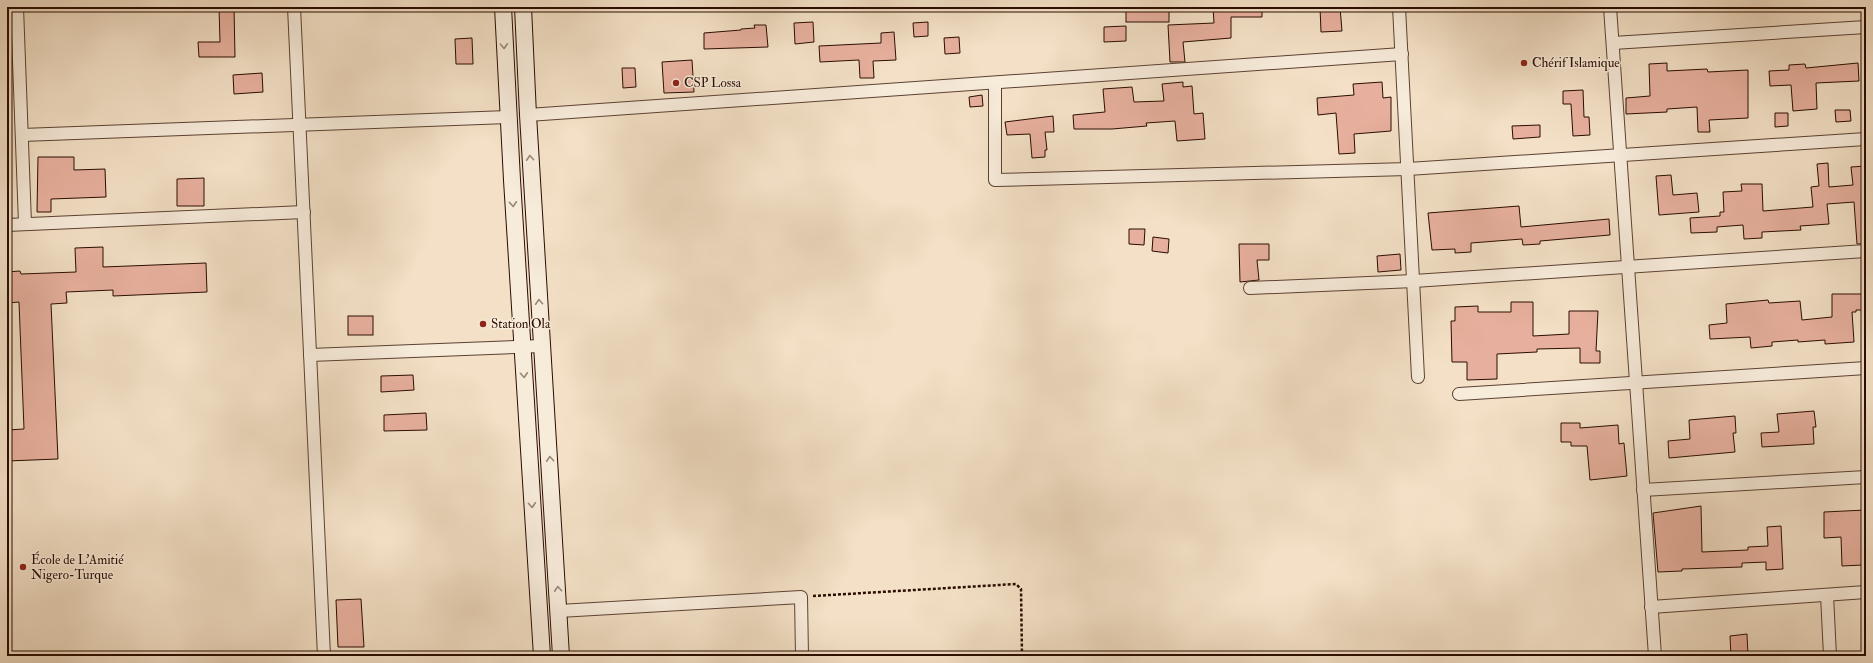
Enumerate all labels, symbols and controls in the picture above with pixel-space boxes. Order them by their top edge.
one-way arrow [500,43,509,49]
place label: Chérif Islamique [1532,55,1620,71]
marker: Chérif Islamique [1519,58,1529,68]
place label: CSP Lossa [684,75,742,91]
marker: CSP Lossa [671,78,681,88]
one-way arrow [526,155,535,161]
one-way arrow [509,201,518,207]
one-way arrow [535,299,544,305]
place label: Station Ola [491,316,551,332]
marker: Station Ola [478,319,488,329]
one-way arrow [520,372,529,378]
one-way arrow [545,456,554,462]
one-way arrow [528,502,537,508]
place label: École de L'Amitié Nigero-Turque [31,551,124,583]
marker: École de L'Amitié Nigero-Turque [18,562,28,572]
one-way arrow [553,586,562,592]

